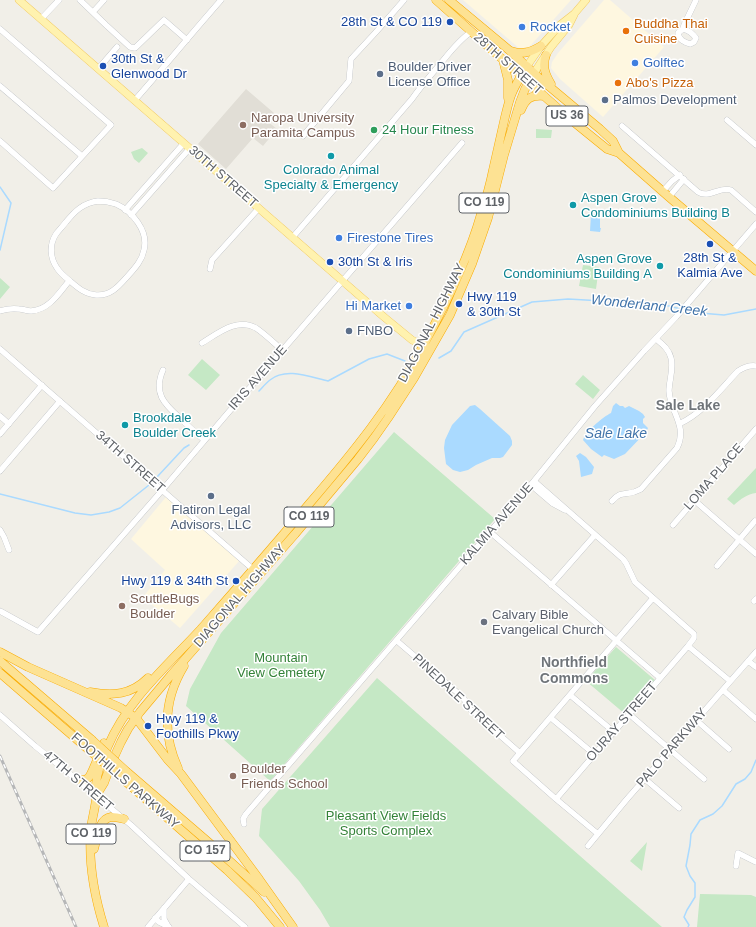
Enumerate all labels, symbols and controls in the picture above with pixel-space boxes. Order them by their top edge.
place label: 28th St & CO 119 [341,14,442,30]
place label: Buddha Thai Cuisine [634,16,708,47]
marker: 28th St & CO 119 [445,17,455,27]
place label: Rocket [530,19,570,35]
marker: Rocket [517,22,527,32]
marker: Buddha Thai Cuisine [621,26,631,36]
street label: 28TH STREET [470,30,546,98]
place label: 30th St & Glenwood Dr [111,51,187,82]
place label: Golftec [643,55,684,71]
marker: Golftec [630,58,640,68]
place label: Boulder Driver License Office [388,59,471,90]
marker: 30th St & Glenwood Dr [98,61,108,71]
marker: Boulder Driver License Office [375,69,385,79]
place label: Abo's Pizza [626,75,694,91]
marker: Abo's Pizza [613,78,623,88]
place label: Palmos Development [613,92,737,108]
marker: Palmos Development [600,95,610,105]
road number: US 36 [546,106,588,126]
place label: Naropa University Paramita Campus [251,110,355,141]
marker: Naropa University Paramita Campus [238,120,248,130]
place label: 24 Hour Fitness [382,122,474,138]
marker: 24 Hour Fitness [369,125,379,135]
street label: 30TH STREET [185,143,261,211]
marker: Colorado Animal Specialty & Emergency [326,151,336,161]
place label: Colorado Animal Specialty & Emergency [264,162,398,193]
place label: Aspen Grove Condominiums Building B [581,190,730,221]
road number: CO 119 [459,193,509,213]
marker: Aspen Grove Condominiums Building B [568,200,578,210]
place label: Firestone Tires [347,230,433,246]
marker: Firestone Tires [334,233,344,243]
marker: 28th St & Kalmia Ave [705,239,715,249]
place label: 28th St & Kalmia Ave [677,250,743,281]
place label: Aspen Grove Condominiums Building A [503,251,652,282]
place label: 30th St & Iris [338,254,412,270]
marker: 30th St & Iris [325,257,335,267]
street label: DIAGONAL HIGHWAY [395,261,469,385]
marker: Aspen Grove Condominiums Building A [655,261,665,271]
place label: Hwy 119 & 30th St [467,289,520,320]
water label: Wonderland Creek [590,292,708,320]
place label: Hi Market [345,298,401,314]
marker: Hwy 119 & 30th St [454,299,464,309]
marker: Hi Market [404,301,414,311]
place label: FNBO [357,323,393,339]
marker: FNBO [344,326,354,336]
street label: IRIS AVENUE [225,342,291,414]
district label: Sale Lake [656,398,720,414]
place label: Brookdale Boulder Creek [133,410,216,441]
marker: Brookdale Boulder Creek [120,420,130,430]
water label: Sale Lake [585,426,647,442]
street label: 34TH STREET [92,428,168,496]
street label: LOMA PLACE [681,441,747,513]
street label: KALMIA AVENUE [457,480,537,568]
marker: Flatiron Legal Advisors, LLC [206,491,216,501]
place label: Flatiron Legal Advisors, LLC [171,502,251,533]
road number: CO 119 [284,507,334,527]
street label: DIAGONAL HIGHWAY [191,541,289,651]
place label: Hwy 119 & 34th St [121,573,228,589]
marker: Hwy 119 & 34th St [231,576,241,586]
place label: ScuttleBugs Boulder [130,591,199,622]
marker: ScuttleBugs Boulder [117,601,127,611]
place label: Calvary Bible Evangelical Church [492,607,604,638]
marker: Calvary Bible Evangelical Church [479,617,489,627]
park label: Mountain View Cemetery [237,650,325,681]
street label: PINEDALE STREET [409,651,507,743]
district label: Northfield Commons [540,655,608,688]
street label: OURAY STREET [583,679,661,765]
street label: PALO PARKWAY [633,705,711,791]
place label: Hwy 119 & Foothills Pkwy [156,711,239,742]
marker: Hwy 119 & Foothills Pkwy [143,721,153,731]
street label: FOOTHILLS PARKWAY [68,730,182,832]
street label: 47TH STREET [40,747,116,815]
place label: Boulder Friends School [241,761,328,792]
marker: Boulder Friends School [228,771,238,781]
park label: Pleasant View Fields Sports Complex [326,808,446,839]
road number: CO 119 [66,824,116,844]
road number: CO 157 [180,841,230,861]

